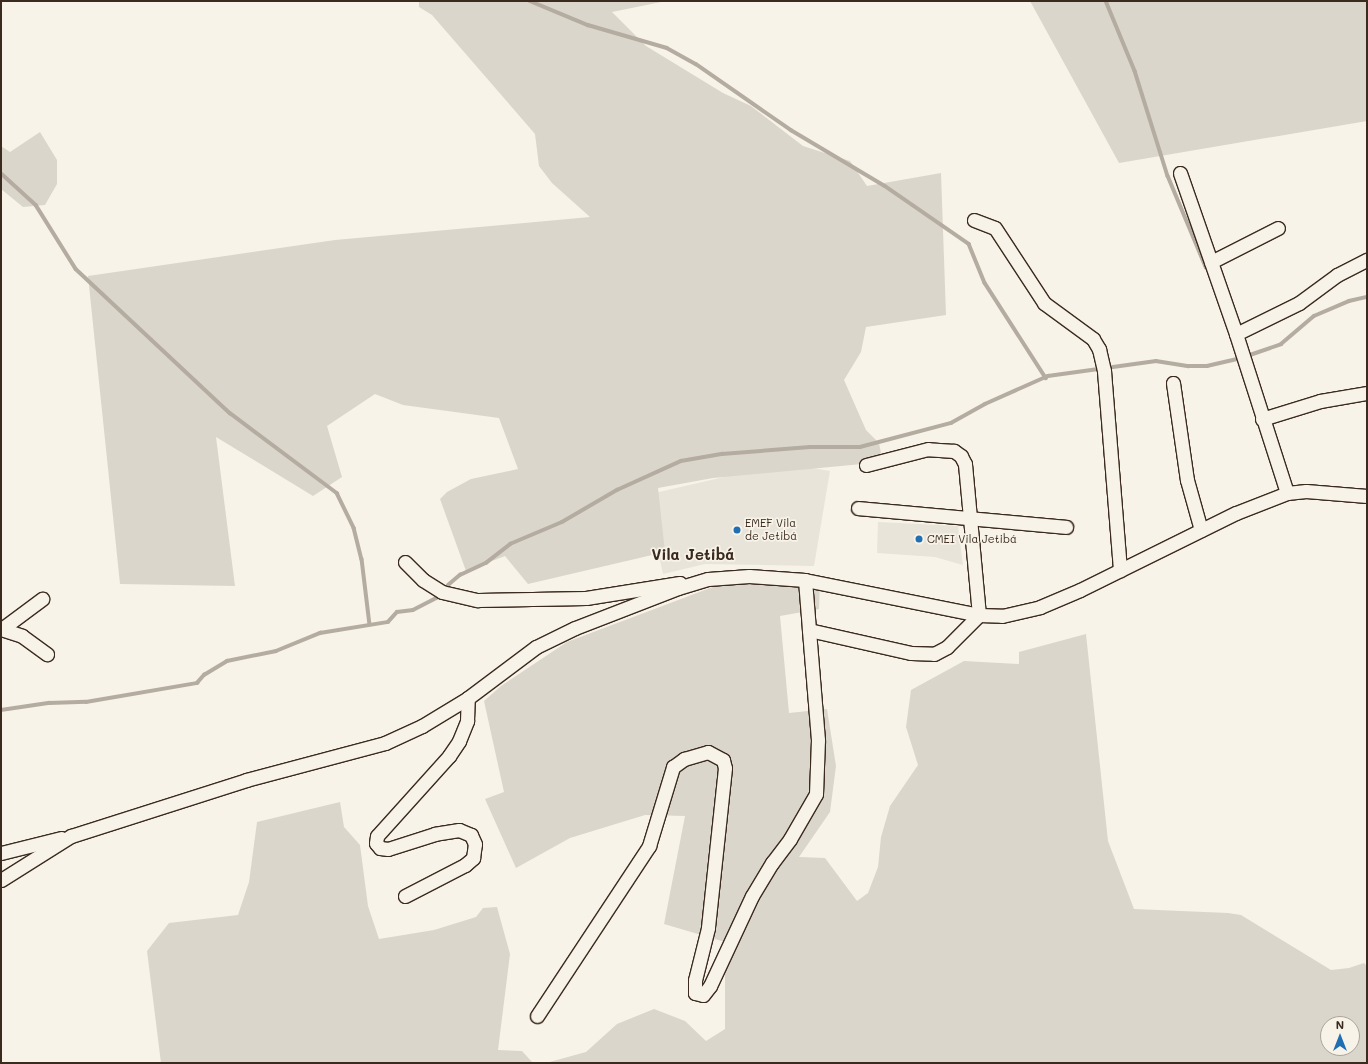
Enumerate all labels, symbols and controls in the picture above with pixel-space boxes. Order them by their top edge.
place label: EMEF Vila de Jetibá [745,517,797,543]
marker: EMEF Vila de Jetibá [732,525,742,535]
place label: CMEI Vila Jetibá [927,532,1017,546]
marker: CMEI Vila Jetibá [914,534,924,544]
district label: Vila Jetibá [652,546,734,564]
north arrow [1320,1016,1360,1056]
text: N [1336,1017,1344,1032]

